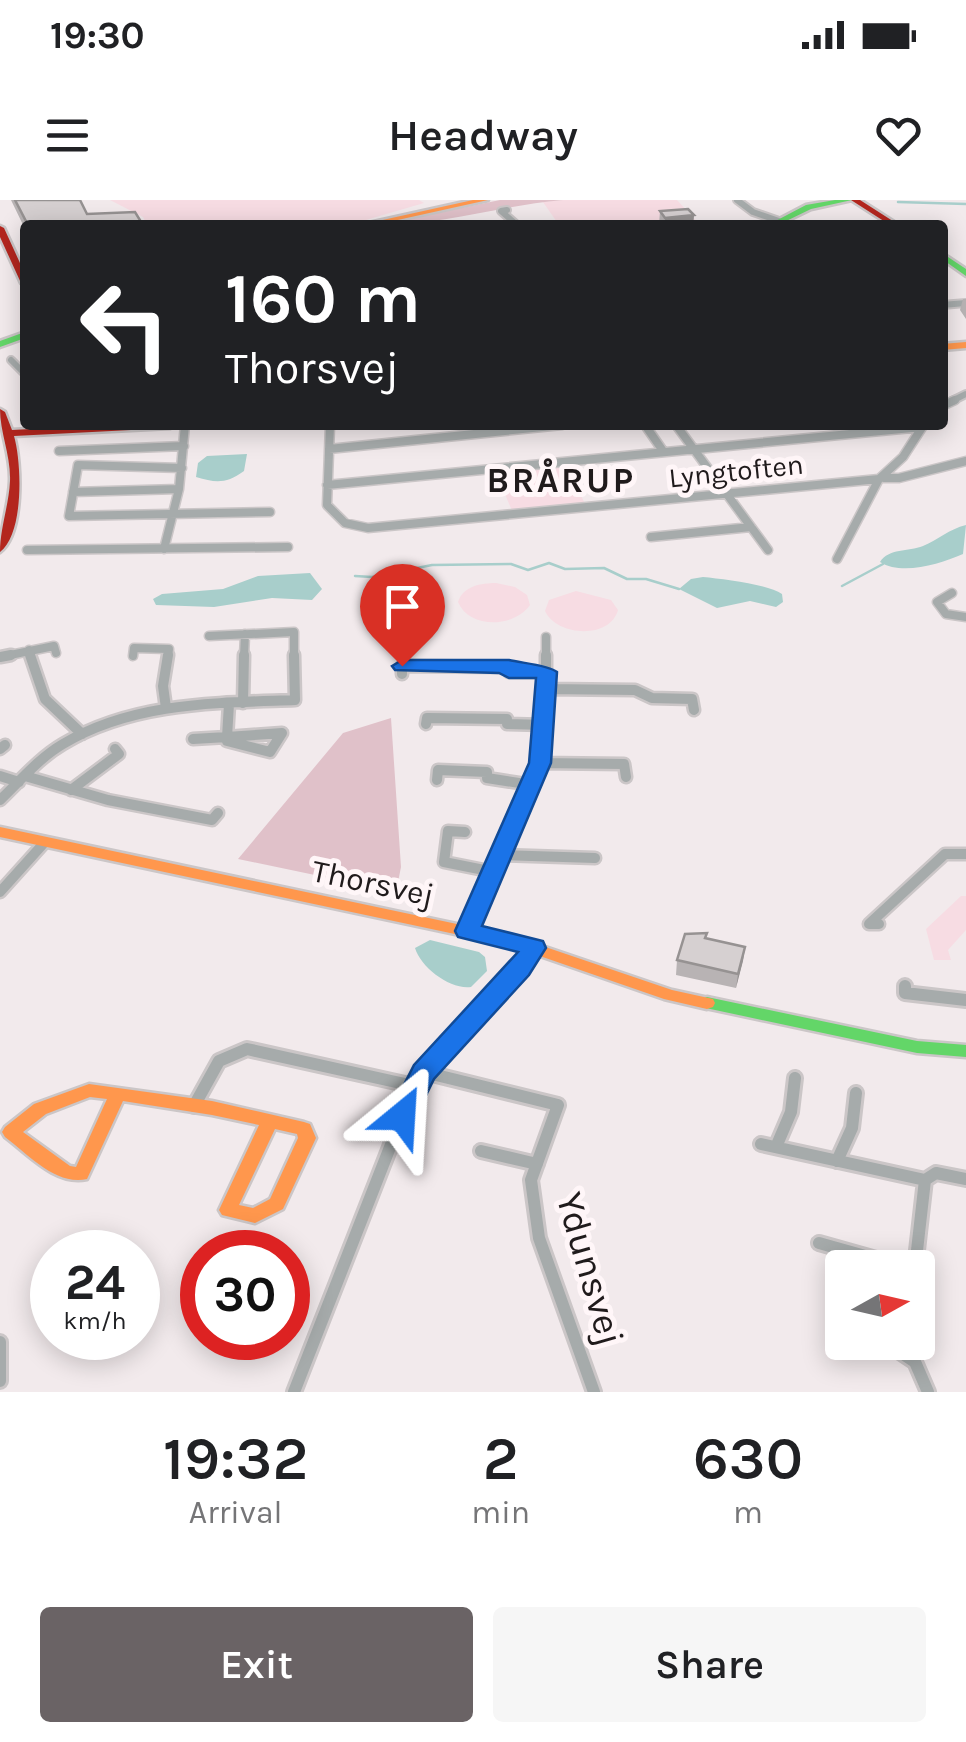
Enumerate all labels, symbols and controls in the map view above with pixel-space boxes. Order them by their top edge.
text: 19:30 [50,13,145,58]
icon: menu [40,108,95,163]
icon: heart [871,108,926,163]
text: Headway [388,109,578,161]
text: 160 m [225,258,421,340]
icon: left [60,260,190,390]
text: Thorsvej [225,342,399,394]
street label: Lyngtoften [667,448,805,494]
district label: BRÅRUP [486,458,636,501]
pin [360,564,445,667]
icon: arrive [375,579,430,634]
street label: Thorsvej [309,852,437,914]
position arrow [350,1064,454,1168]
street label: Ydunsvej [547,1187,633,1351]
speed limit sign: 30 [180,1230,310,1360]
north arrow [825,1250,935,1360]
map controls [825,1250,935,1360]
text: 24 [65,1253,125,1312]
text: km/h [63,1306,127,1335]
text: 19:32 [163,1424,308,1494]
text: 2 [483,1424,519,1494]
text: 630 [693,1424,803,1494]
text: Arrival [189,1494,282,1531]
text: min [471,1494,530,1531]
text: m [733,1494,763,1531]
button: Exit [40,1607,473,1722]
button: Share [493,1607,926,1722]

